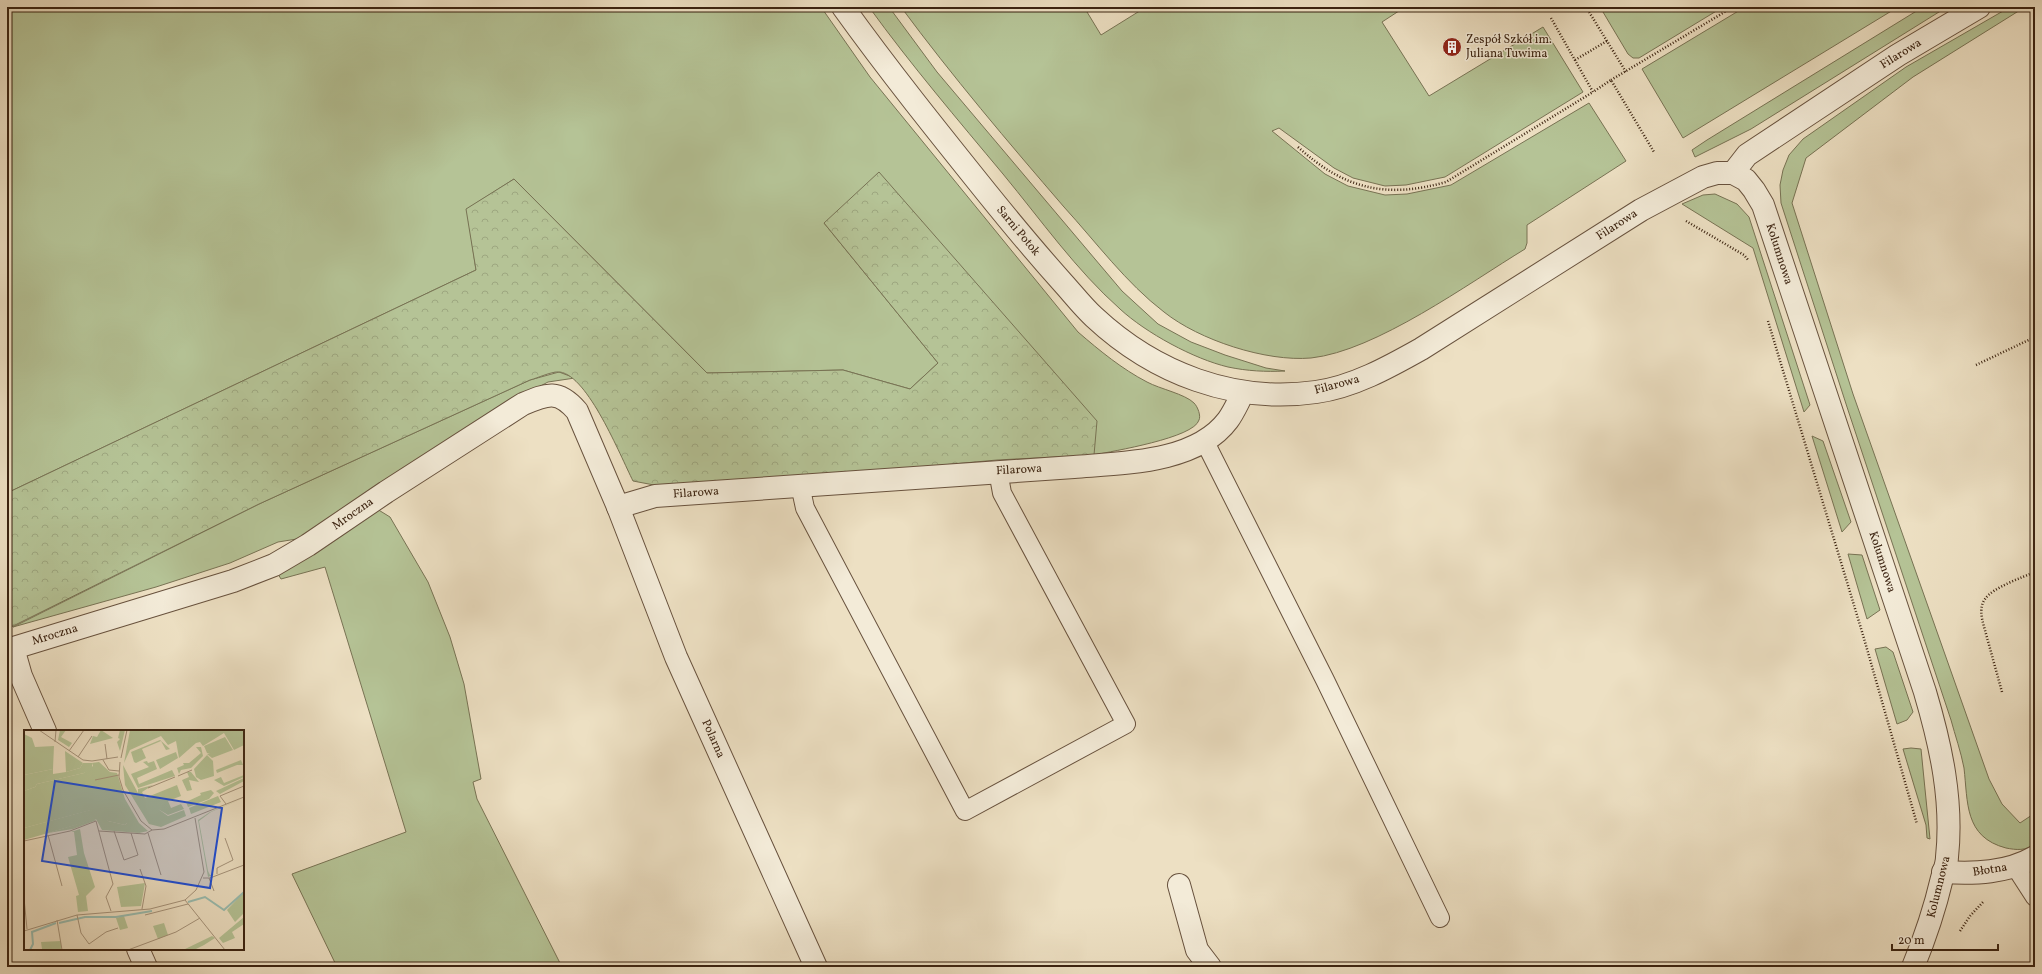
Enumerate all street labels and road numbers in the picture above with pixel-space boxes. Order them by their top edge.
street label: Filarowa [1877,35,1925,73]
street label: Sarni Potok [992,203,1044,260]
street label: Filarowa [1593,206,1641,244]
street label: Kolumnowa [1762,221,1796,287]
street label: Filarowa [1313,371,1361,399]
street label: Filarowa [996,461,1042,479]
street label: Filarowa [672,483,720,503]
street label: Mroczna [329,494,377,534]
street label: Kolumnowa [1865,529,1899,595]
street label: Mroczna [30,620,80,650]
street label: Polarna [697,717,729,761]
street label: Kolumnowa [1924,854,1954,920]
street label: Błotna [1972,859,2008,881]

